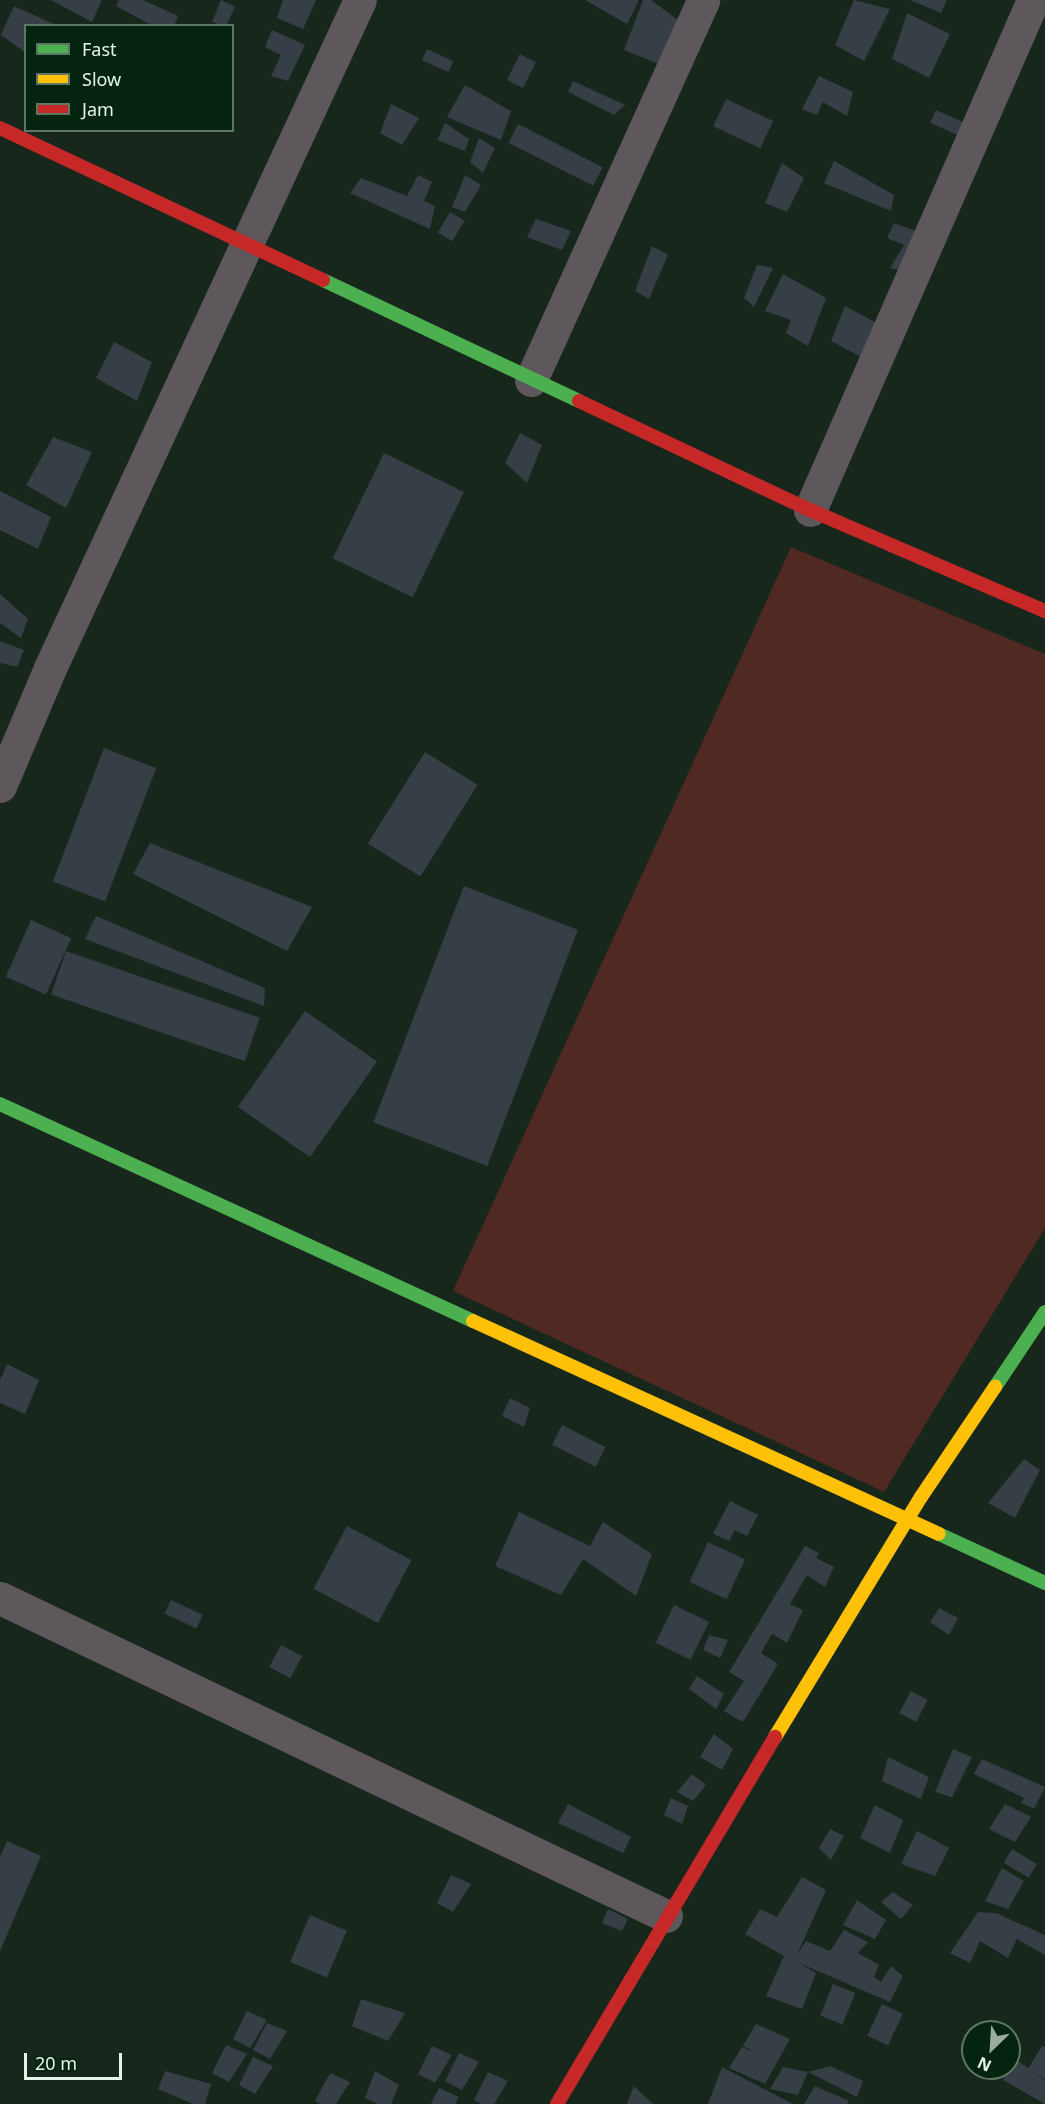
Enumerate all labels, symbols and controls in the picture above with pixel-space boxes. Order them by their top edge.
legend [24,24,234,132]
text: Fast [82,37,117,61]
text: Slow [82,67,121,91]
text: Jam [82,97,114,121]
north arrow [961,2020,1021,2080]
scale bar [27,2041,124,2079]
text: 20 m [35,2051,77,2075]
text: N [974,2052,995,2077]

